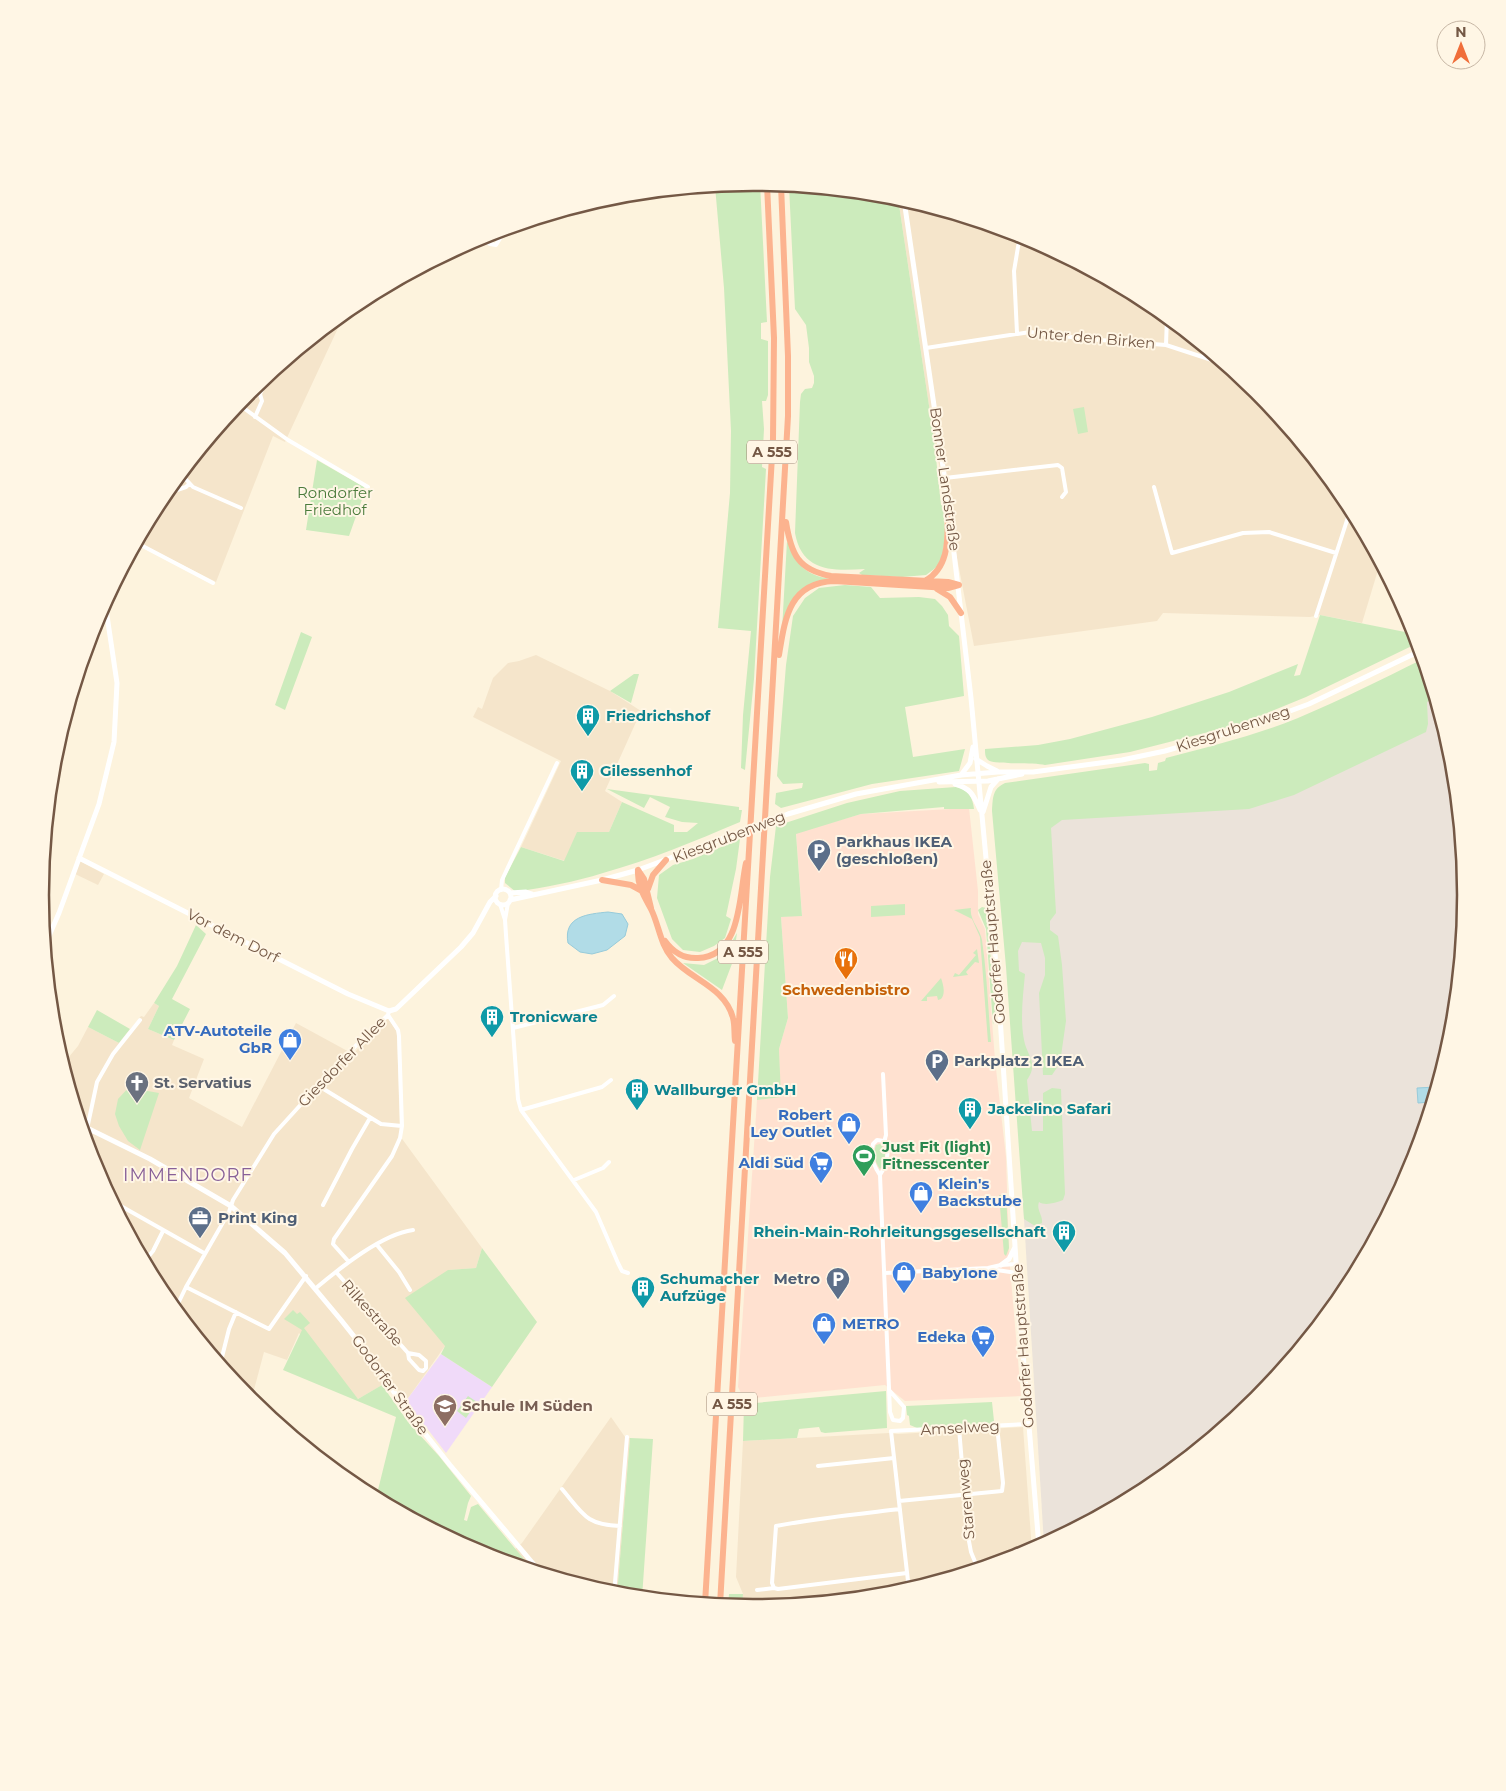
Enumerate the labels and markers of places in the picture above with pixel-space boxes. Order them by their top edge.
building icon: Friedrichshof [575,703,601,737]
place label: Friedrichshof [606,706,712,725]
building icon: Gilessenhof [569,758,595,792]
place label: Gilessenhof [600,761,693,780]
place label: Parkhaus IKEA (geschloßen) [836,832,952,868]
parking icon: Parkhaus IKEA (geschloßen) [806,838,832,872]
restaurant icon: Schwedenbistro [833,946,859,980]
place label: Schwedenbistro [782,980,910,999]
building icon: Tronicware [479,1004,505,1038]
place label: Tronicware [510,1007,598,1026]
place label: ATV-Autoteile GbR [163,1021,272,1057]
shop icon: ATV-Autoteile GbR [277,1027,303,1061]
parking icon: Parkplatz 2 IKEA [924,1048,950,1082]
place label: Parkplatz 2 IKEA [954,1051,1084,1070]
church icon: St. Servatius [124,1070,150,1104]
place label: St. Servatius [154,1073,251,1092]
building icon: Wallburger GmbH [624,1077,650,1111]
place label: Wallburger GmbH [654,1080,796,1099]
building icon: Jackelino Safari [957,1096,983,1130]
place label: Jackelino Safari [987,1099,1111,1118]
place label: Robert Ley Outlet [750,1105,832,1141]
shop icon: Robert Ley Outlet [836,1111,862,1145]
place label: Just Fit (light) Fitnesscenter [881,1137,991,1173]
sports icon: Just Fit (light) Fitnesscenter [851,1143,877,1177]
supermarket icon: Aldi Süd [808,1150,834,1184]
place label: Aldi Süd [738,1153,804,1172]
place label: Klein's Backstube [938,1174,1022,1210]
shop icon: Klein's Backstube [908,1180,934,1214]
office icon: Print King [187,1205,213,1239]
place label: Print King [218,1208,297,1227]
building icon: Rhein-Main-Rohrleitungsgesellschaft [1051,1219,1077,1253]
place label: Rhein-Main-Rohrleitungsgesellschaft [753,1222,1046,1241]
shop icon: Baby1one [891,1260,917,1294]
place label: Baby1one [922,1263,998,1282]
parking icon: Metro [825,1266,851,1300]
place label: Schumacher Aufzüge [659,1269,760,1305]
place label: Metro [774,1269,820,1288]
building icon: Schumacher Aufzüge [630,1275,656,1309]
shop icon: METRO [811,1311,837,1345]
place label: METRO [842,1314,900,1333]
supermarket icon: Edeka [970,1324,996,1358]
place label: Edeka [917,1327,966,1346]
school or university icon: Schule IM Süden [432,1393,458,1427]
place label: Schule IM Süden [462,1396,593,1415]

